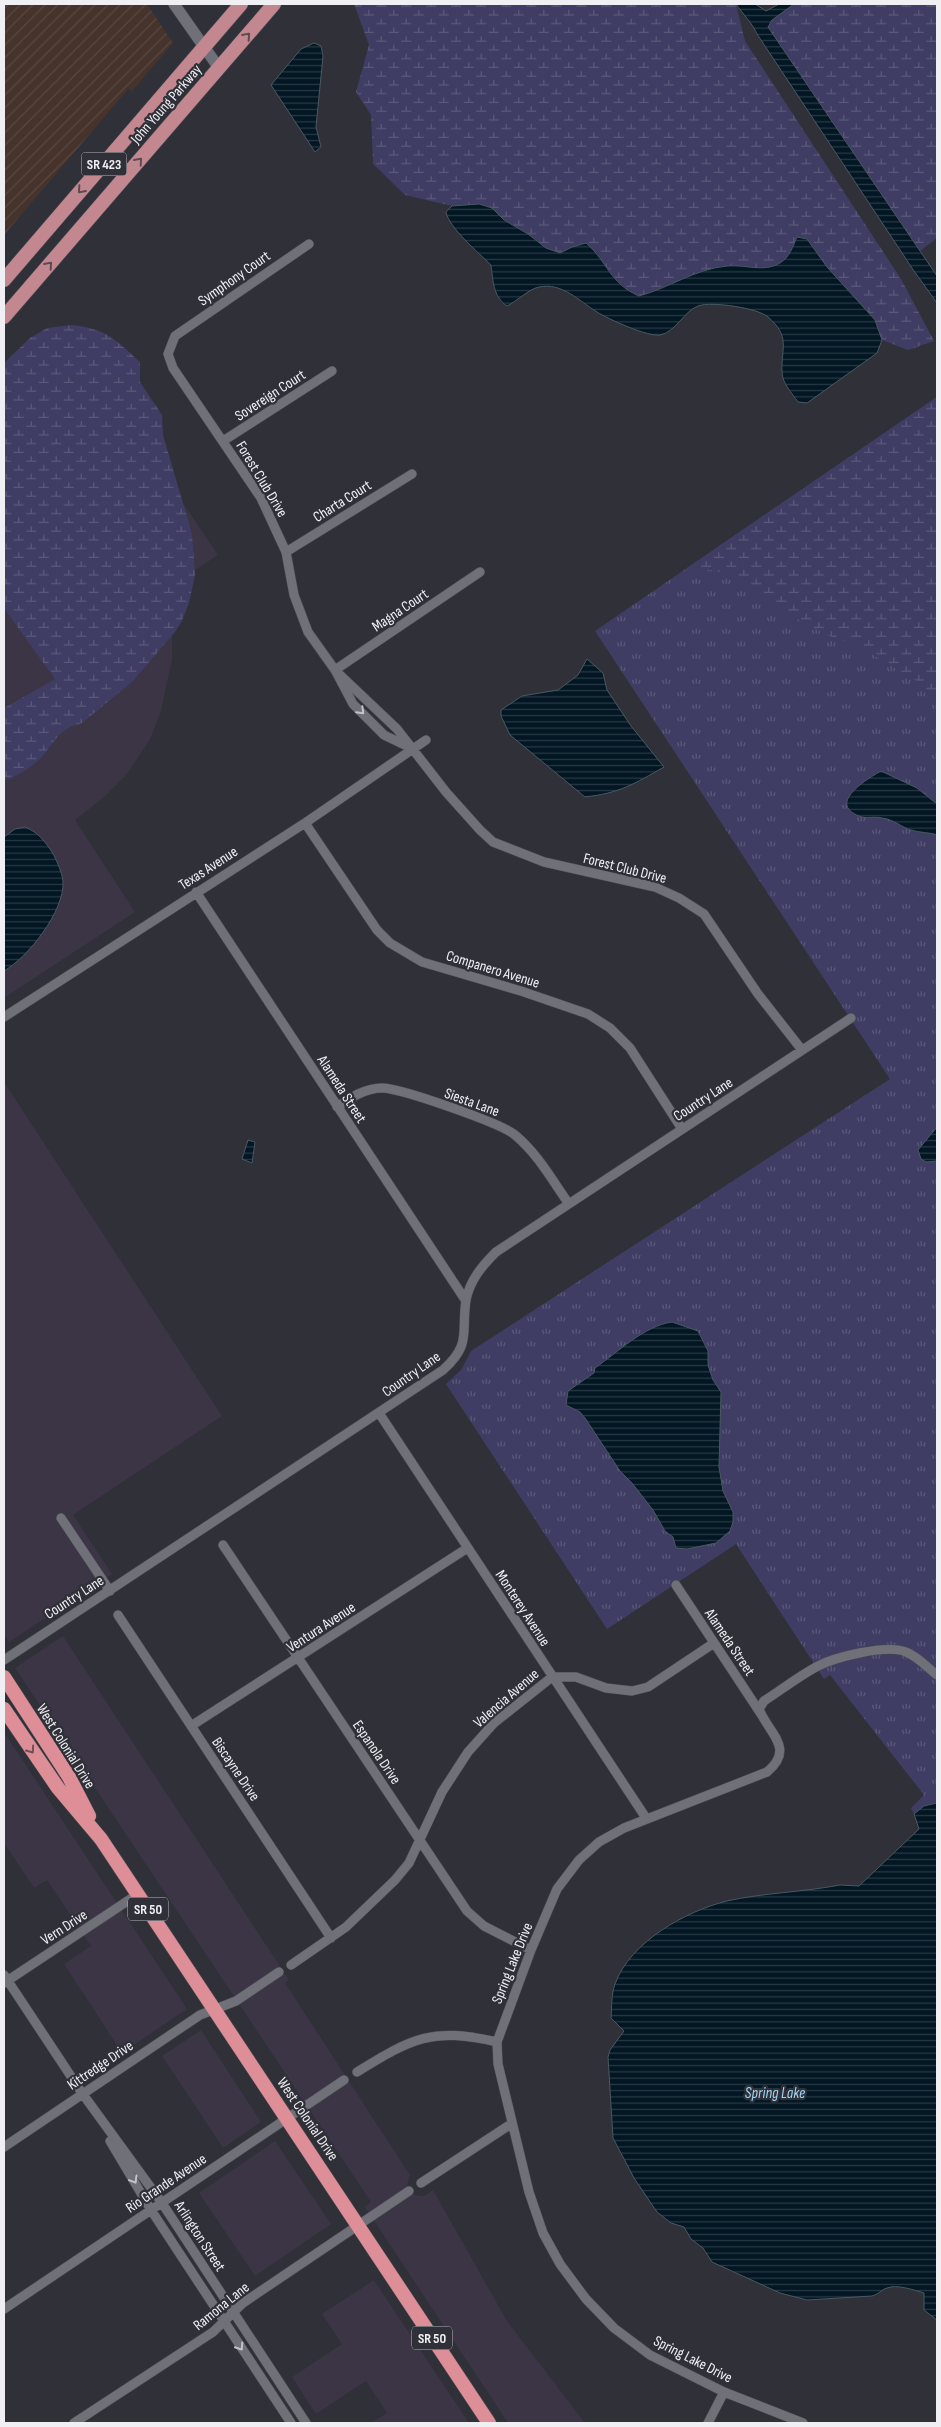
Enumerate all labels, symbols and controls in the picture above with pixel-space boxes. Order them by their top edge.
one-way arrow [241,32,250,41]
street label: John Young Parkway [126,61,206,149]
road number: SR 423 [82,152,126,175]
one-way arrow [133,157,142,166]
one-way arrow [78,185,87,194]
street label: Symphony Court [194,246,274,310]
one-way arrow [43,261,52,270]
street label: Sovereign Court [231,365,310,425]
street label: Forest Club Drive [231,438,292,521]
street label: Charta Court [310,476,375,527]
street label: Magna Court [368,584,432,636]
one-way arrow [355,706,364,715]
street label: Texas Avenue [175,842,241,895]
street label: Forest Club Drive [581,849,669,888]
street label: Companero Avenue [444,946,542,993]
street label: Alameda Street [312,1051,371,1127]
street label: Country Lane [670,1073,737,1126]
street label: Siesta Lane [442,1084,502,1121]
street label: Country Lane [378,1347,444,1401]
street label: Monterey Avenue [491,1567,554,1650]
street label: Country Lane [41,1571,108,1624]
street label: Ventura Avenue [283,1598,359,1657]
street label: Alameda Street [700,1604,759,1680]
street label: Valencia Avenue [470,1665,543,1732]
street label: West Colonial Drive [32,1700,99,1792]
street label: Espanola Drive [348,1717,405,1788]
street label: Biscayne Drive [207,1734,264,1805]
one-way arrow [25,1744,34,1754]
road number: SR 50 [128,1898,168,1920]
street label: Vern Drive [37,1905,91,1949]
street label: Spring Lake Drive [488,1920,537,2007]
street label: Kittredge Drive [64,2036,137,2094]
street label: West Colonial Drive [273,2074,342,2165]
water label: Spring Lake [745,2084,805,2103]
street label: Rio Grande Avenue [122,2149,210,2217]
one-way arrow [127,2175,137,2184]
street label: Arlington Street [169,2197,230,2276]
street label: Ramona Lane [189,2278,253,2335]
road number: SR 50 [412,2326,452,2350]
street label: Spring Lake Drive [650,2331,735,2387]
one-way arrow [234,2341,243,2350]

